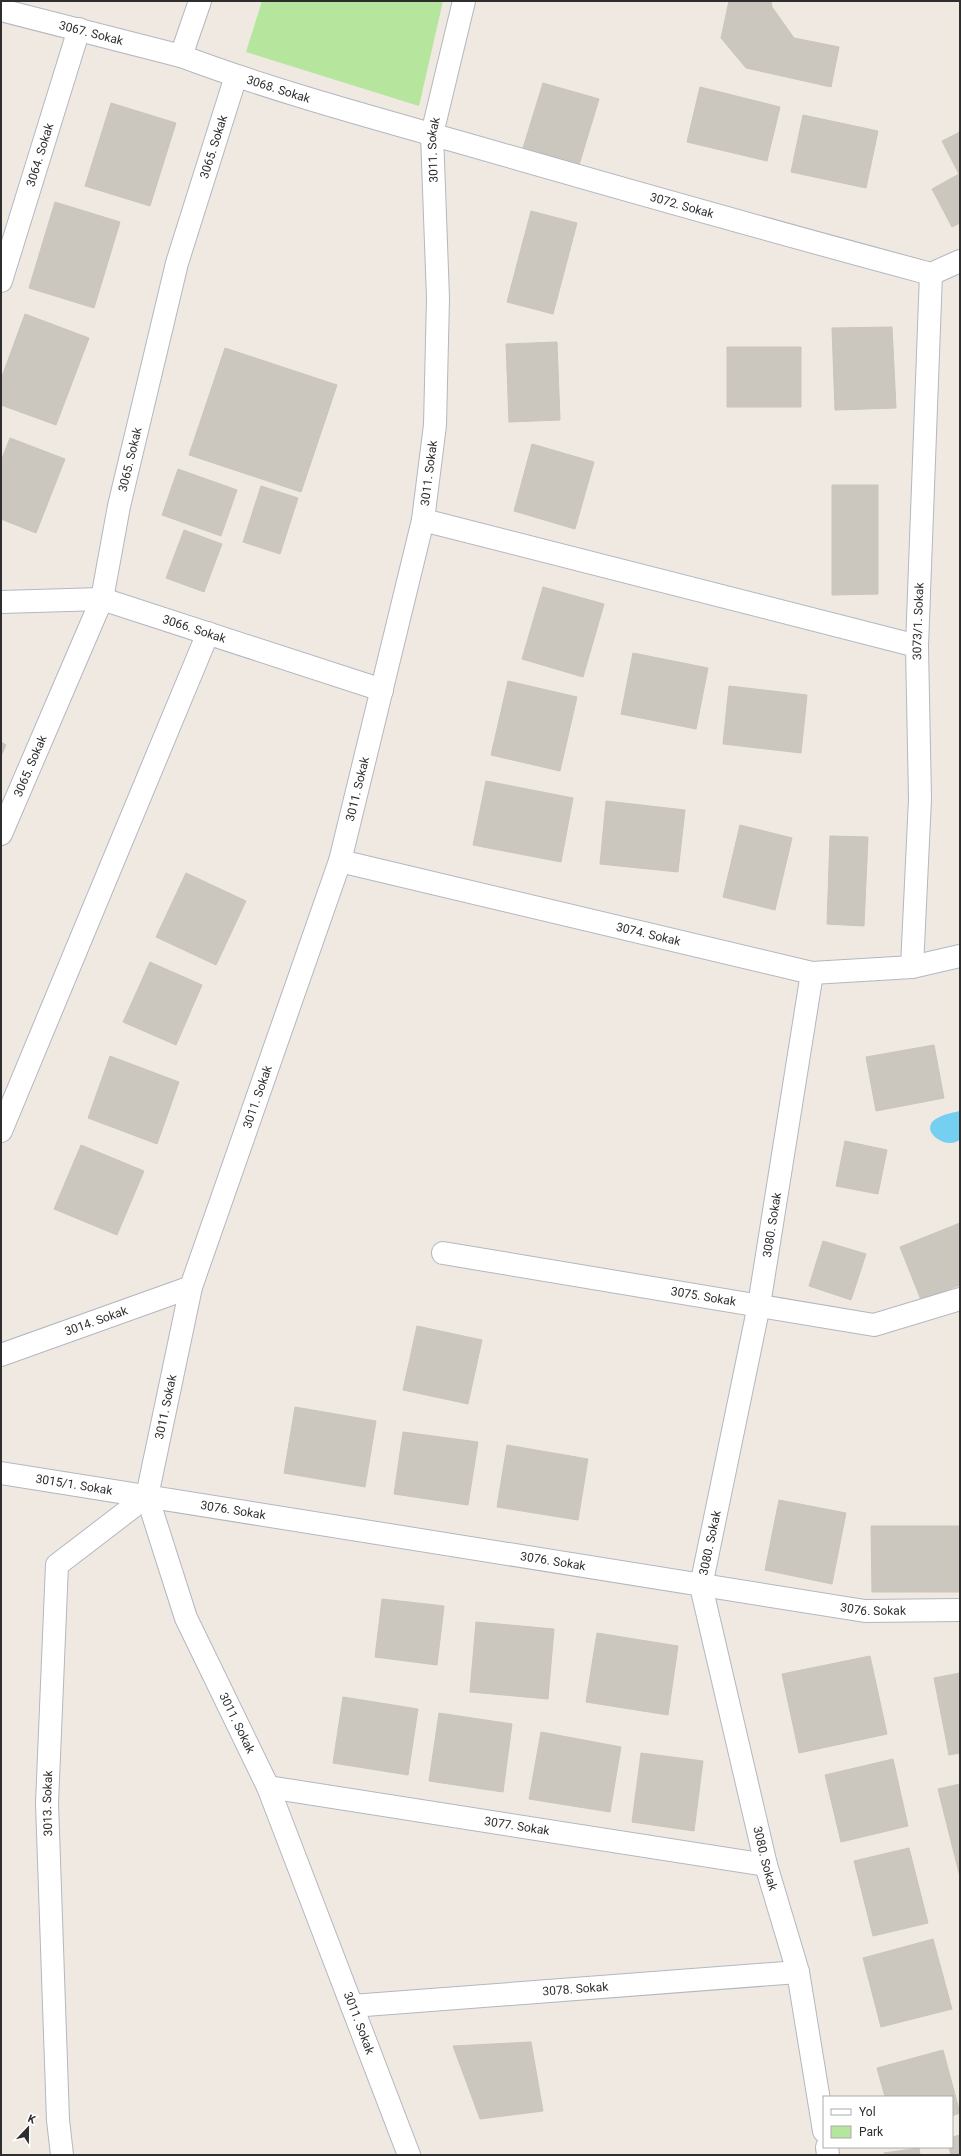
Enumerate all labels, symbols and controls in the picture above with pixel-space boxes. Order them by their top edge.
street label: 3067. Sokak [57,18,126,48]
street label: 3068. Sokak [245,73,313,106]
street label: 3065. Sokak [197,112,231,180]
street label: 3011. Sokak [425,115,443,183]
street label: 3064. Sokak [24,121,57,188]
street label: 3072. Sokak [648,190,716,221]
street label: 3065. Sokak [116,425,145,493]
street label: 3011. Sokak [418,439,440,507]
street label: 3073/1. Sokak [910,581,926,660]
street label: 3066. Sokak [161,612,229,646]
street label: 3065. Sokak [11,732,50,799]
street label: 3011. Sokak [343,754,372,823]
street label: 3074. Sokak [615,920,683,949]
street label: 3011. Sokak [240,1063,275,1130]
street label: 3080. Sokak [760,1191,784,1259]
street label: 3075. Sokak [670,1284,738,1309]
street label: 3014. Sokak [63,1303,130,1339]
street label: 3011. Sokak [152,1372,180,1441]
street label: 3015/1. Sokak [35,1472,114,1498]
street label: 3076. Sokak [199,1498,268,1522]
street label: 3080. Sokak [696,1508,724,1577]
street label: 3076. Sokak [519,1549,588,1573]
street label: 3076. Sokak [839,1600,907,1618]
street label: 3011. Sokak [216,1690,258,1756]
street label: 3013. Sokak [40,1769,55,1837]
street label: 3077. Sokak [483,1814,551,1838]
street label: 3080. Sokak [750,1825,781,1893]
street label: 3078. Sokak [542,1979,610,1998]
street label: 3011. Sokak [341,1990,378,2057]
legend [823,2096,953,2148]
text: Yol [859,2105,876,2119]
north arrow [8,2108,48,2148]
text: K [26,2112,38,2127]
text: Park [859,2125,884,2139]

